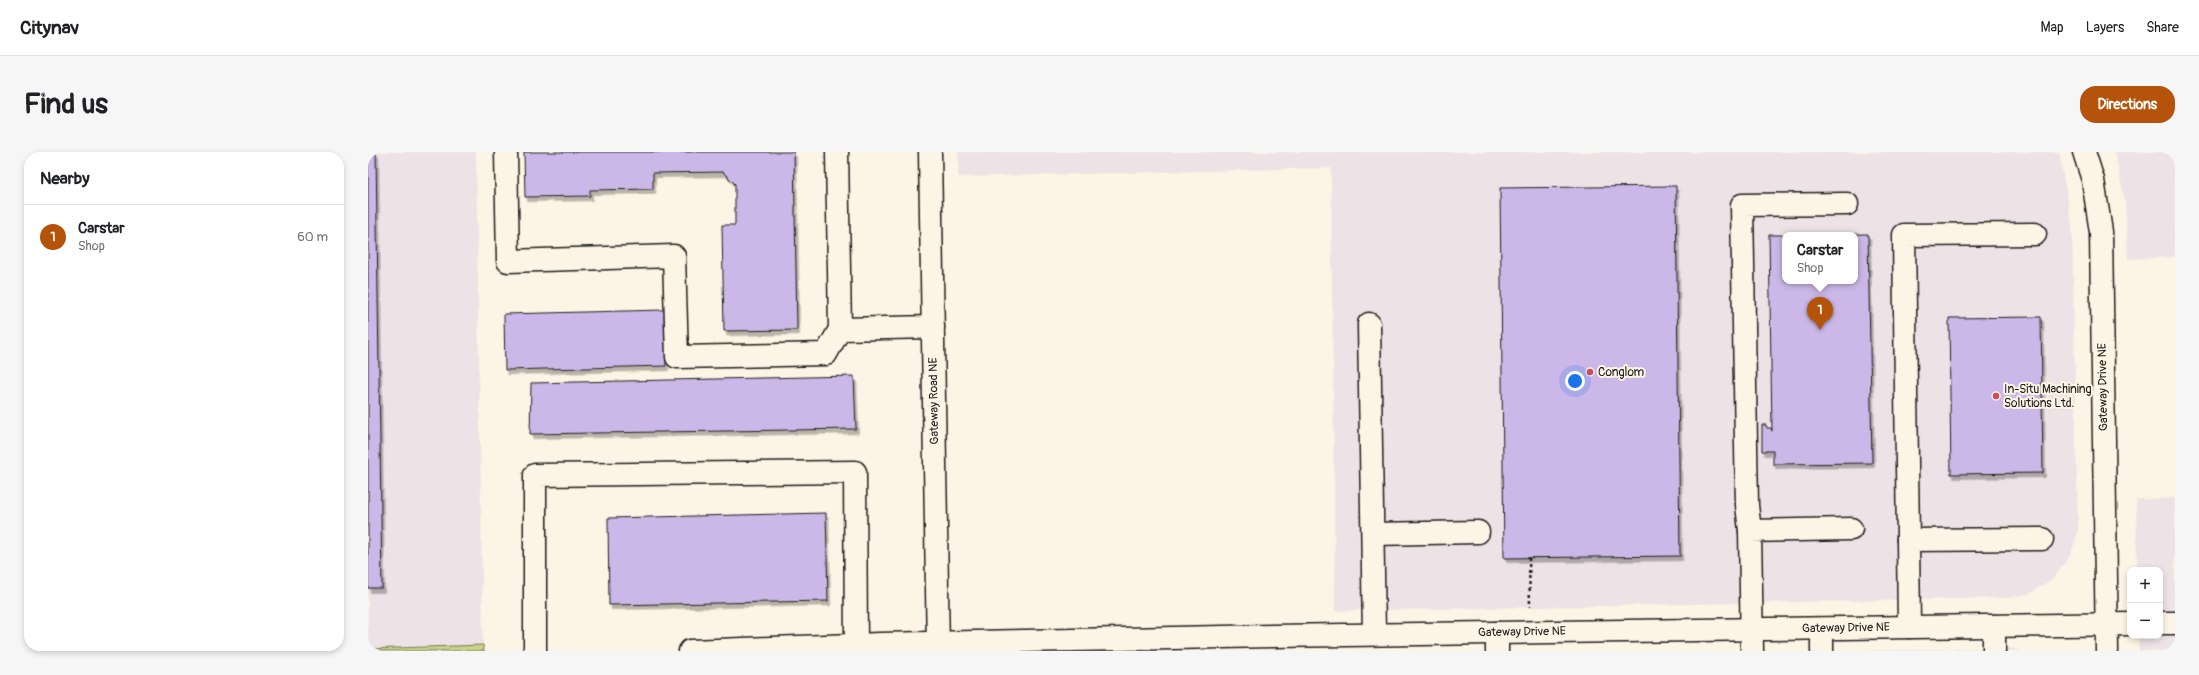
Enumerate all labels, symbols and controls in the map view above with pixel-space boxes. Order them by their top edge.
text: Citynav [20,16,79,40]
text: Map [2041,19,2064,36]
text: Layers [2086,19,2124,36]
text: Share [2146,19,2179,36]
button: Directions [2080,86,2175,123]
text: Find us [24,87,108,122]
text: Nearby [40,168,89,189]
text: Carstar [78,219,125,238]
text: 1 [50,229,56,245]
text: 60 m [297,229,328,245]
popup [1782,232,1858,284]
text: Shop [78,238,105,254]
text: Carstar [1797,241,1843,260]
text: Shop [1797,260,1824,276]
pin: 1 [1807,297,1833,330]
street label: Gateway Drive NE [2095,343,2111,431]
street label: Gateway Road NE [926,357,942,445]
place label: Conglom [1598,365,1644,380]
marker: Conglom [1585,367,1595,377]
your location [1565,371,1585,391]
place label: In-Situ Machining Solutions Ltd. [2004,382,2092,411]
marker: In-Situ Machining Solutions Ltd. [1991,391,2001,401]
map controls [2127,567,2163,639]
button: + [2127,567,2163,603]
button: − [2127,603,2163,639]
street label: Gateway Drive NE [1802,620,1890,636]
street label: Gateway Drive NE [1478,624,1566,640]

